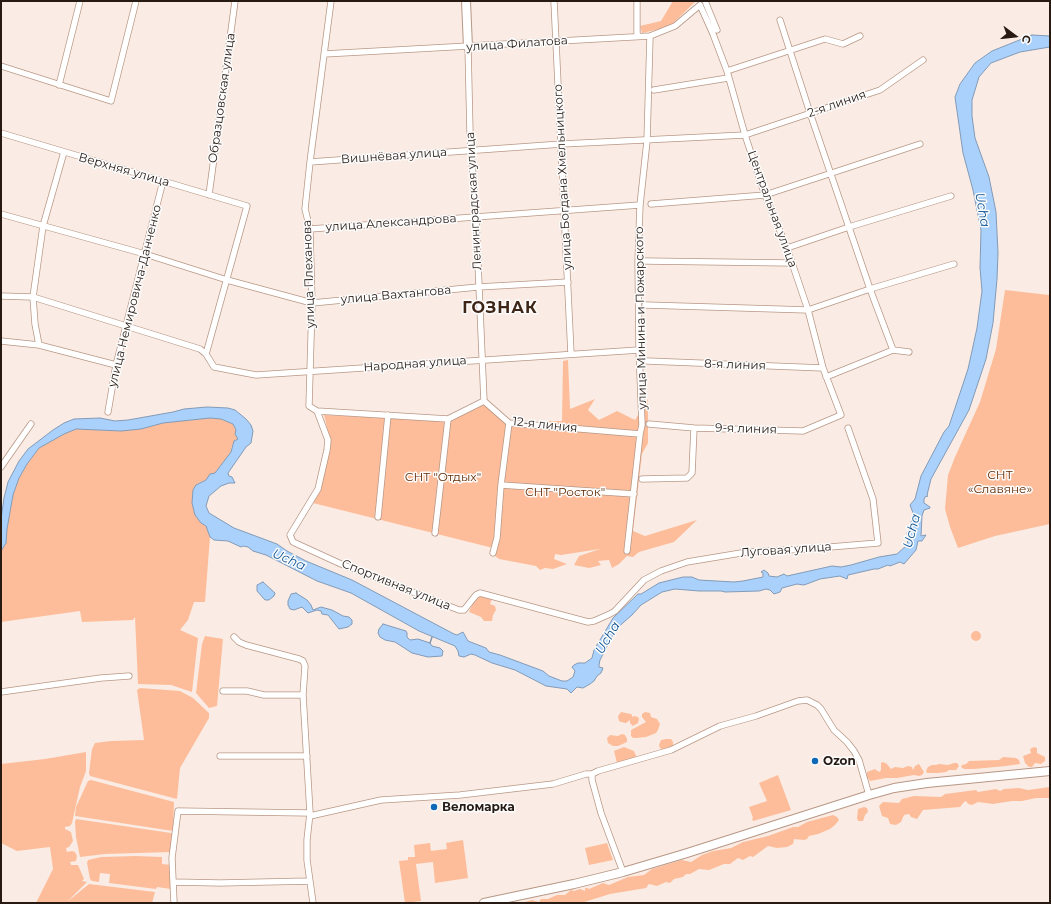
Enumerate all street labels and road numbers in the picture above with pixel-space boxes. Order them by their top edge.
street label: Образцовская улица [206,32,238,164]
street label: улица Филатова [466,33,568,55]
street label: улица Богдана Хмельницкого [551,84,575,270]
street label: 2-я линия [806,87,868,121]
street label: Ленинградская улица [463,131,485,271]
street label: Вишнёвая улица [341,145,447,167]
street label: Центральная улица [744,149,800,269]
street label: Верхняя улица [77,150,171,190]
street label: улица Немировича-Данченко [105,203,165,389]
street label: улица Александрова [325,211,457,235]
street label: улица Плеханова [300,220,318,328]
street label: улица Минина и Пожарского [632,226,650,410]
street label: улица Вахтангова [340,283,452,307]
street label: Народная улица [363,353,467,375]
street label: 8-я линия [704,357,766,373]
street label: 12-я линия [512,414,578,436]
street label: 9-я линия [715,421,777,437]
street label: Луговая улица [740,540,832,560]
street label: Спортивная улица [339,557,453,613]

